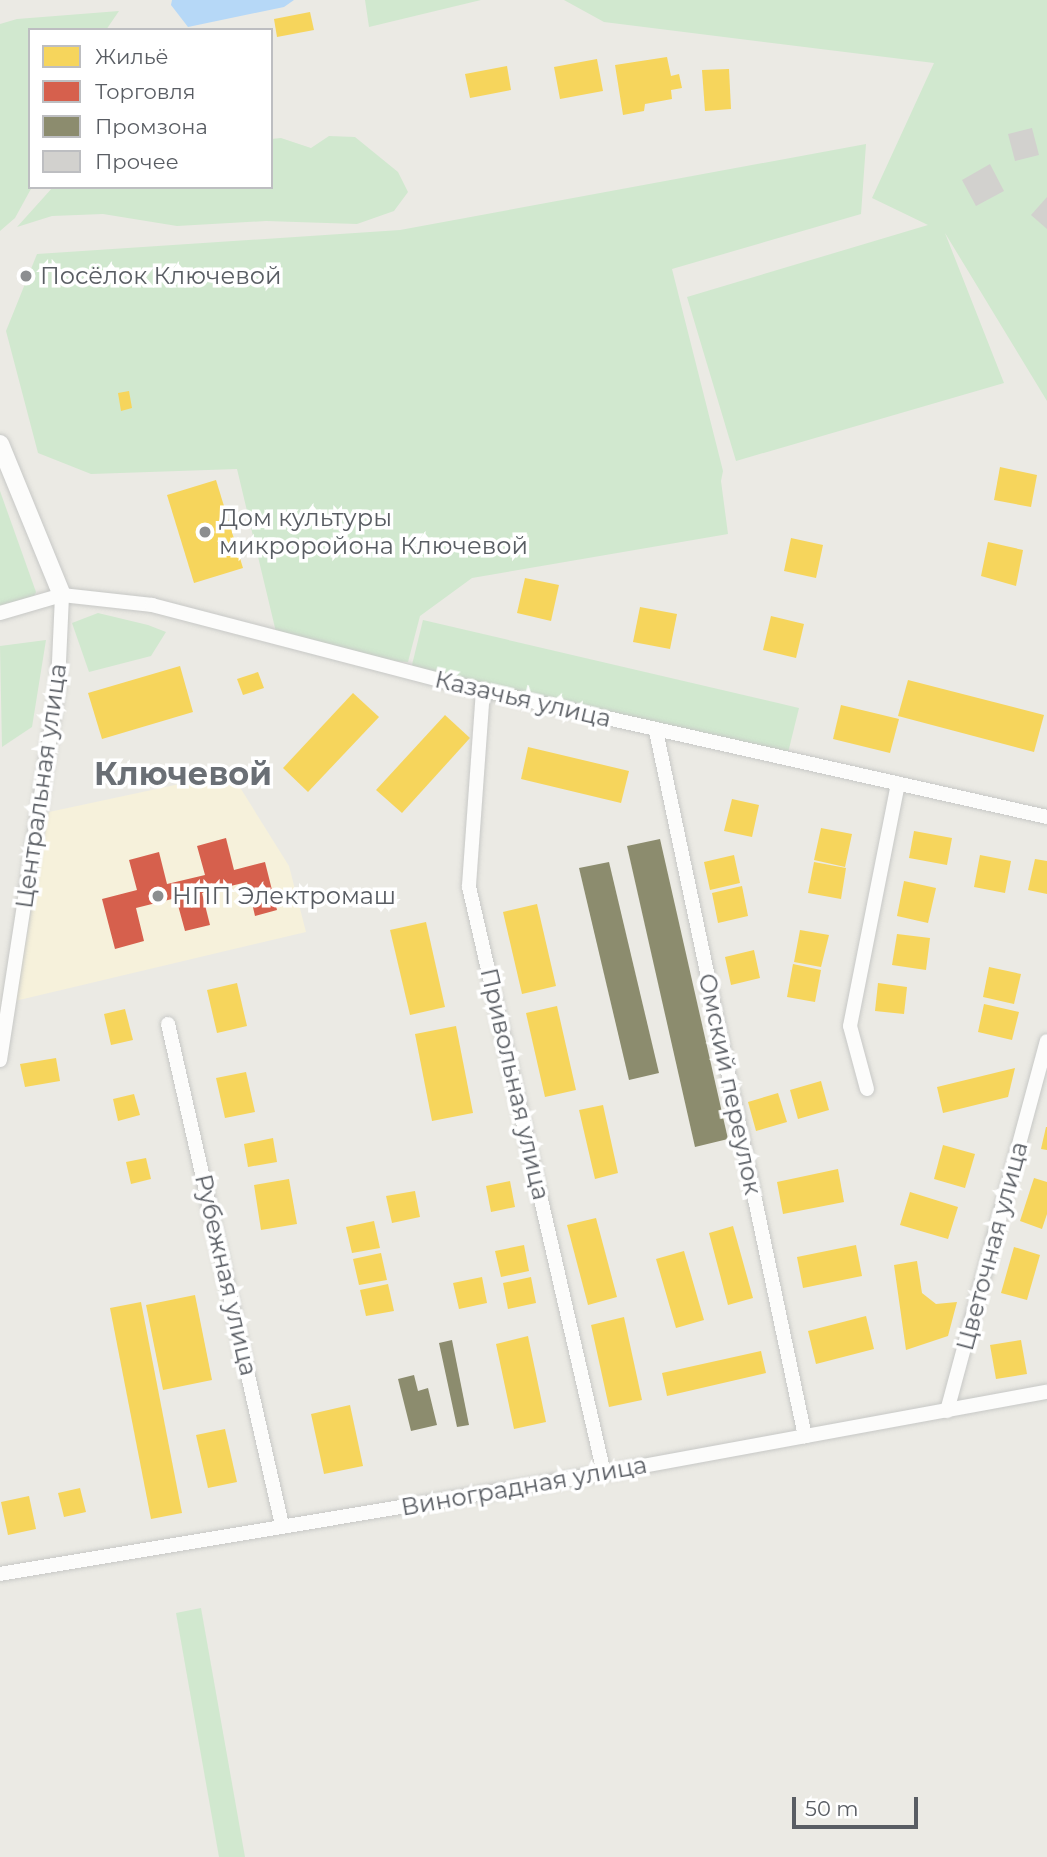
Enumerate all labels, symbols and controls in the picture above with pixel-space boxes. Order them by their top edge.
legend [28,28,273,189]
text: Жильё [95,44,169,69]
text: Торговля [95,79,196,104]
text: Промзона [95,114,208,139]
text: Прочее [95,149,179,174]
place label: Посёлок Ключевой [40,262,282,290]
marker: Посёлок Ключевой [18,268,34,284]
place label: Дом культуры микроройона Ключевой [219,504,528,560]
marker: Дом культуры микроройона Ключевой [197,524,213,540]
street label: Центральная улица [10,662,72,910]
street label: Казачья улица [432,665,614,733]
district label: Ключевой [94,755,272,793]
place label: НПП Электромаш [172,882,396,910]
marker: НПП Электромаш [150,888,166,904]
street label: Привольная улица [474,965,556,1203]
street label: Омский переулок [692,971,768,1197]
street label: Цветочная улица [950,1138,1034,1354]
street label: Рубежная улица [189,1171,263,1379]
street label: Виноградная улица [399,1450,649,1522]
scale bar [795,1784,921,1828]
text: 50 m [805,1796,859,1821]

